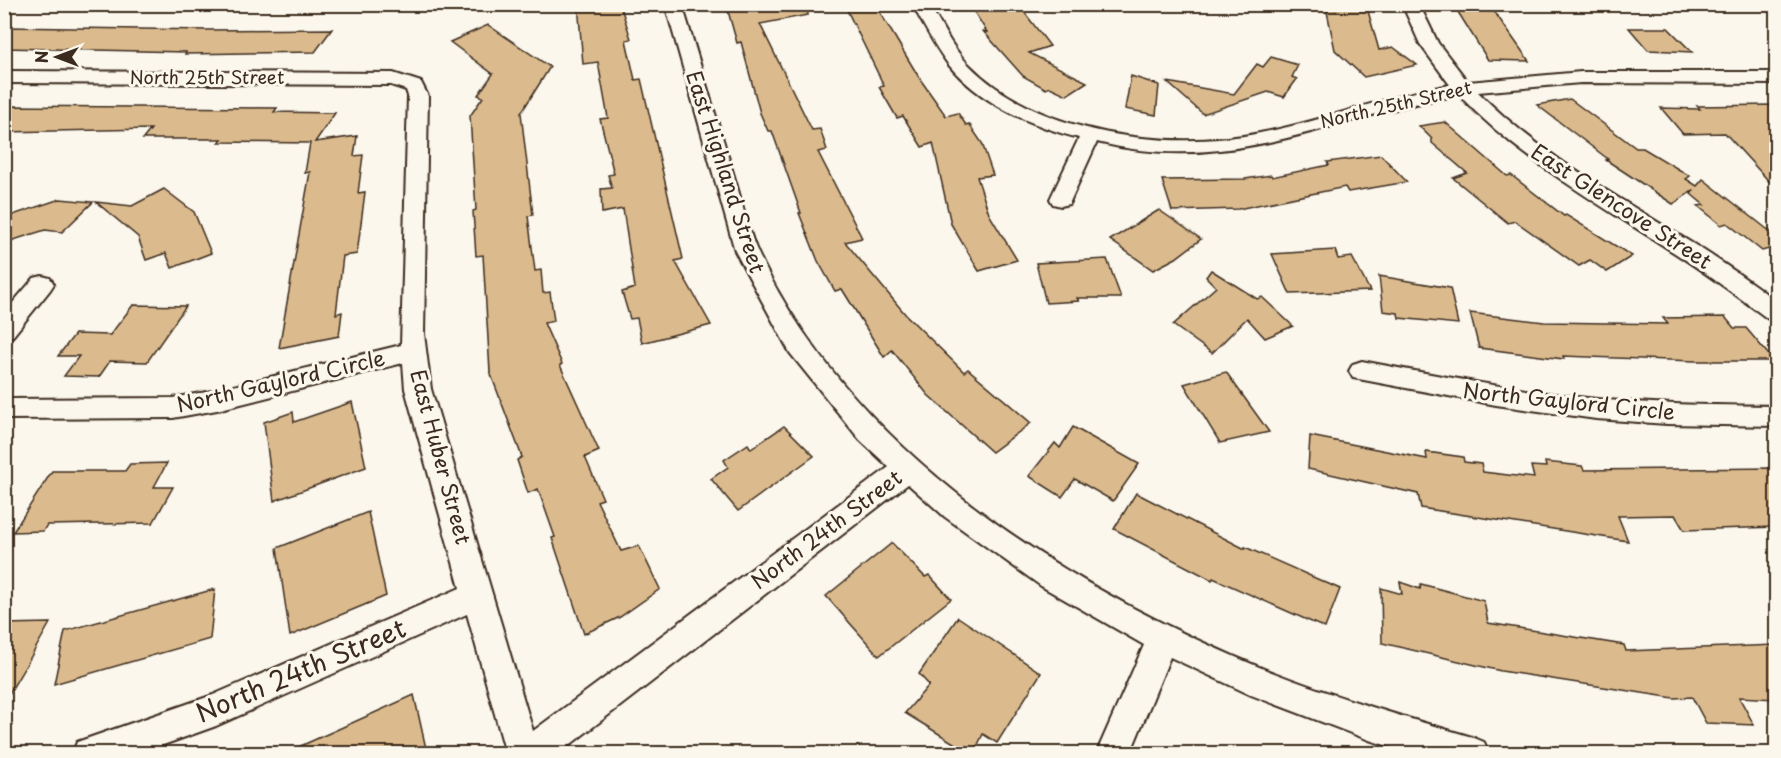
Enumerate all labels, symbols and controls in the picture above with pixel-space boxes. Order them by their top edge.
north arrow [27,27,87,87]
text: N [29,51,53,63]
street label: North 25th Street [130,63,284,90]
street label: East Highland Street [679,66,775,277]
street label: North 25th Street [1317,73,1474,134]
street label: East Glencove Street [1525,135,1719,276]
street label: North Gaylord Circle [173,341,388,420]
street label: East Huber Street [403,365,481,547]
street label: North Gaylord Circle [1462,373,1677,427]
street label: North 24th Street [744,461,908,596]
street label: North 24th Street [189,608,412,732]

